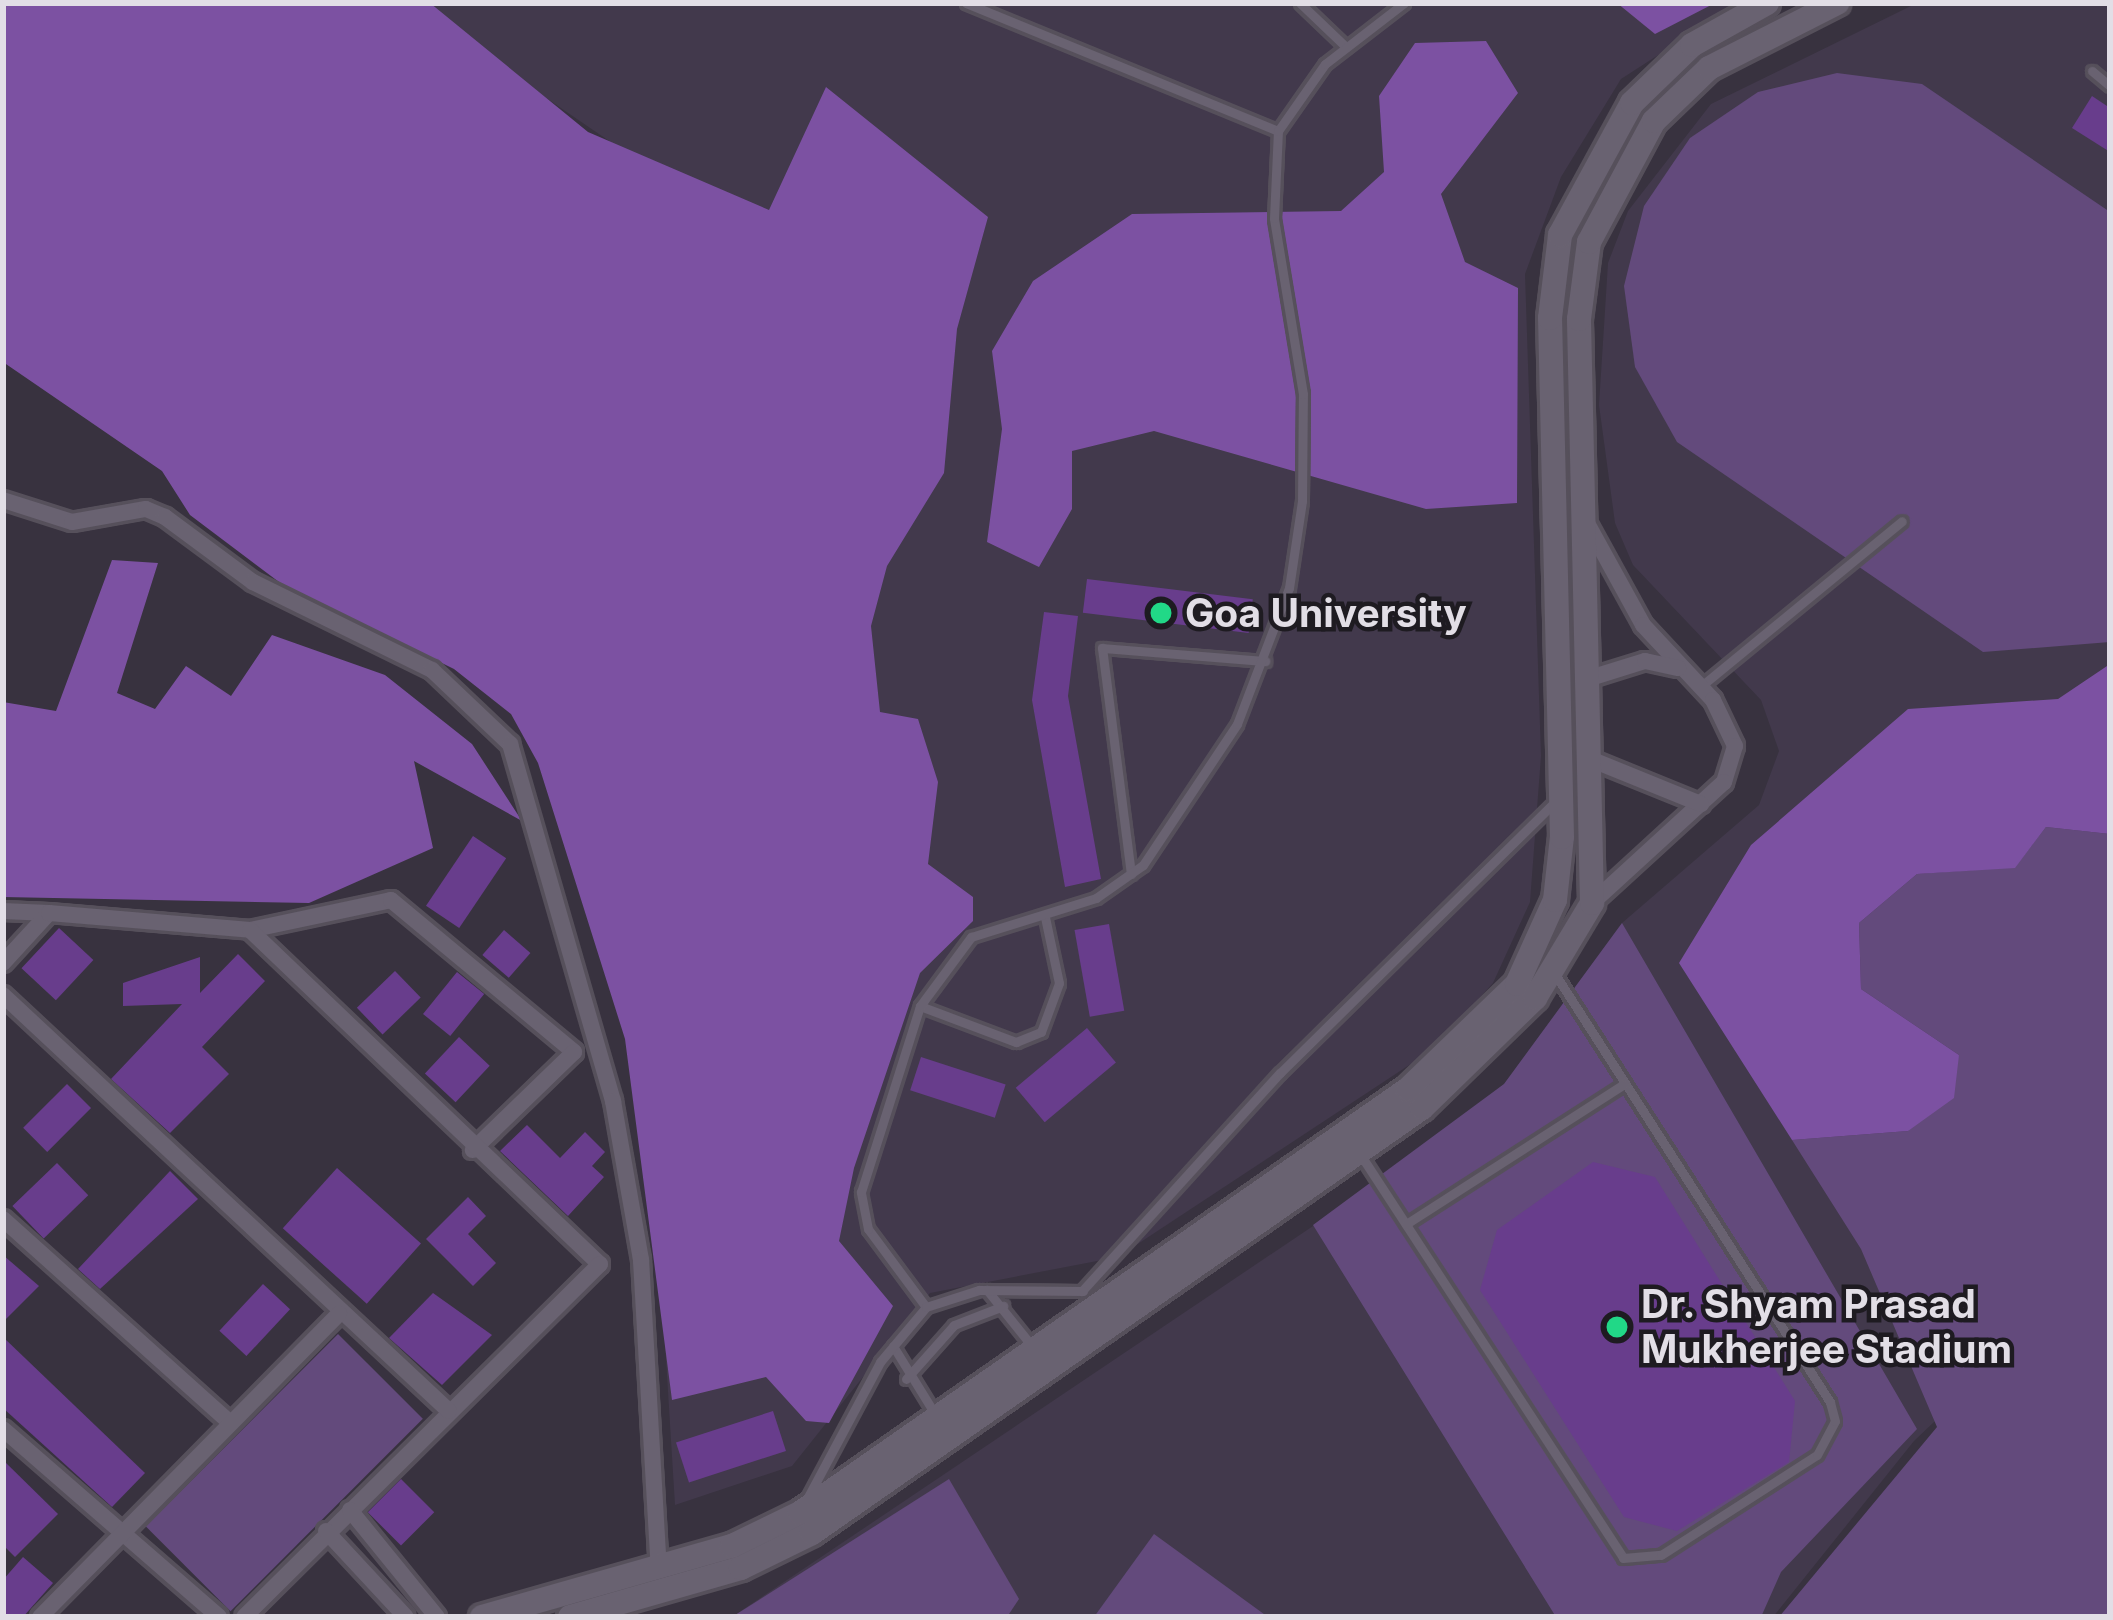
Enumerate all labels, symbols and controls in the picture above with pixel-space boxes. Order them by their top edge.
place label: Goa University [1185,590,1467,636]
marker: Goa University [1148,600,1174,626]
place label: Dr. Shyam Prasad Mukherjee Stadium [1641,1282,2012,1373]
marker: Dr. Shyam Prasad Mukherjee Stadium [1604,1314,1630,1340]

